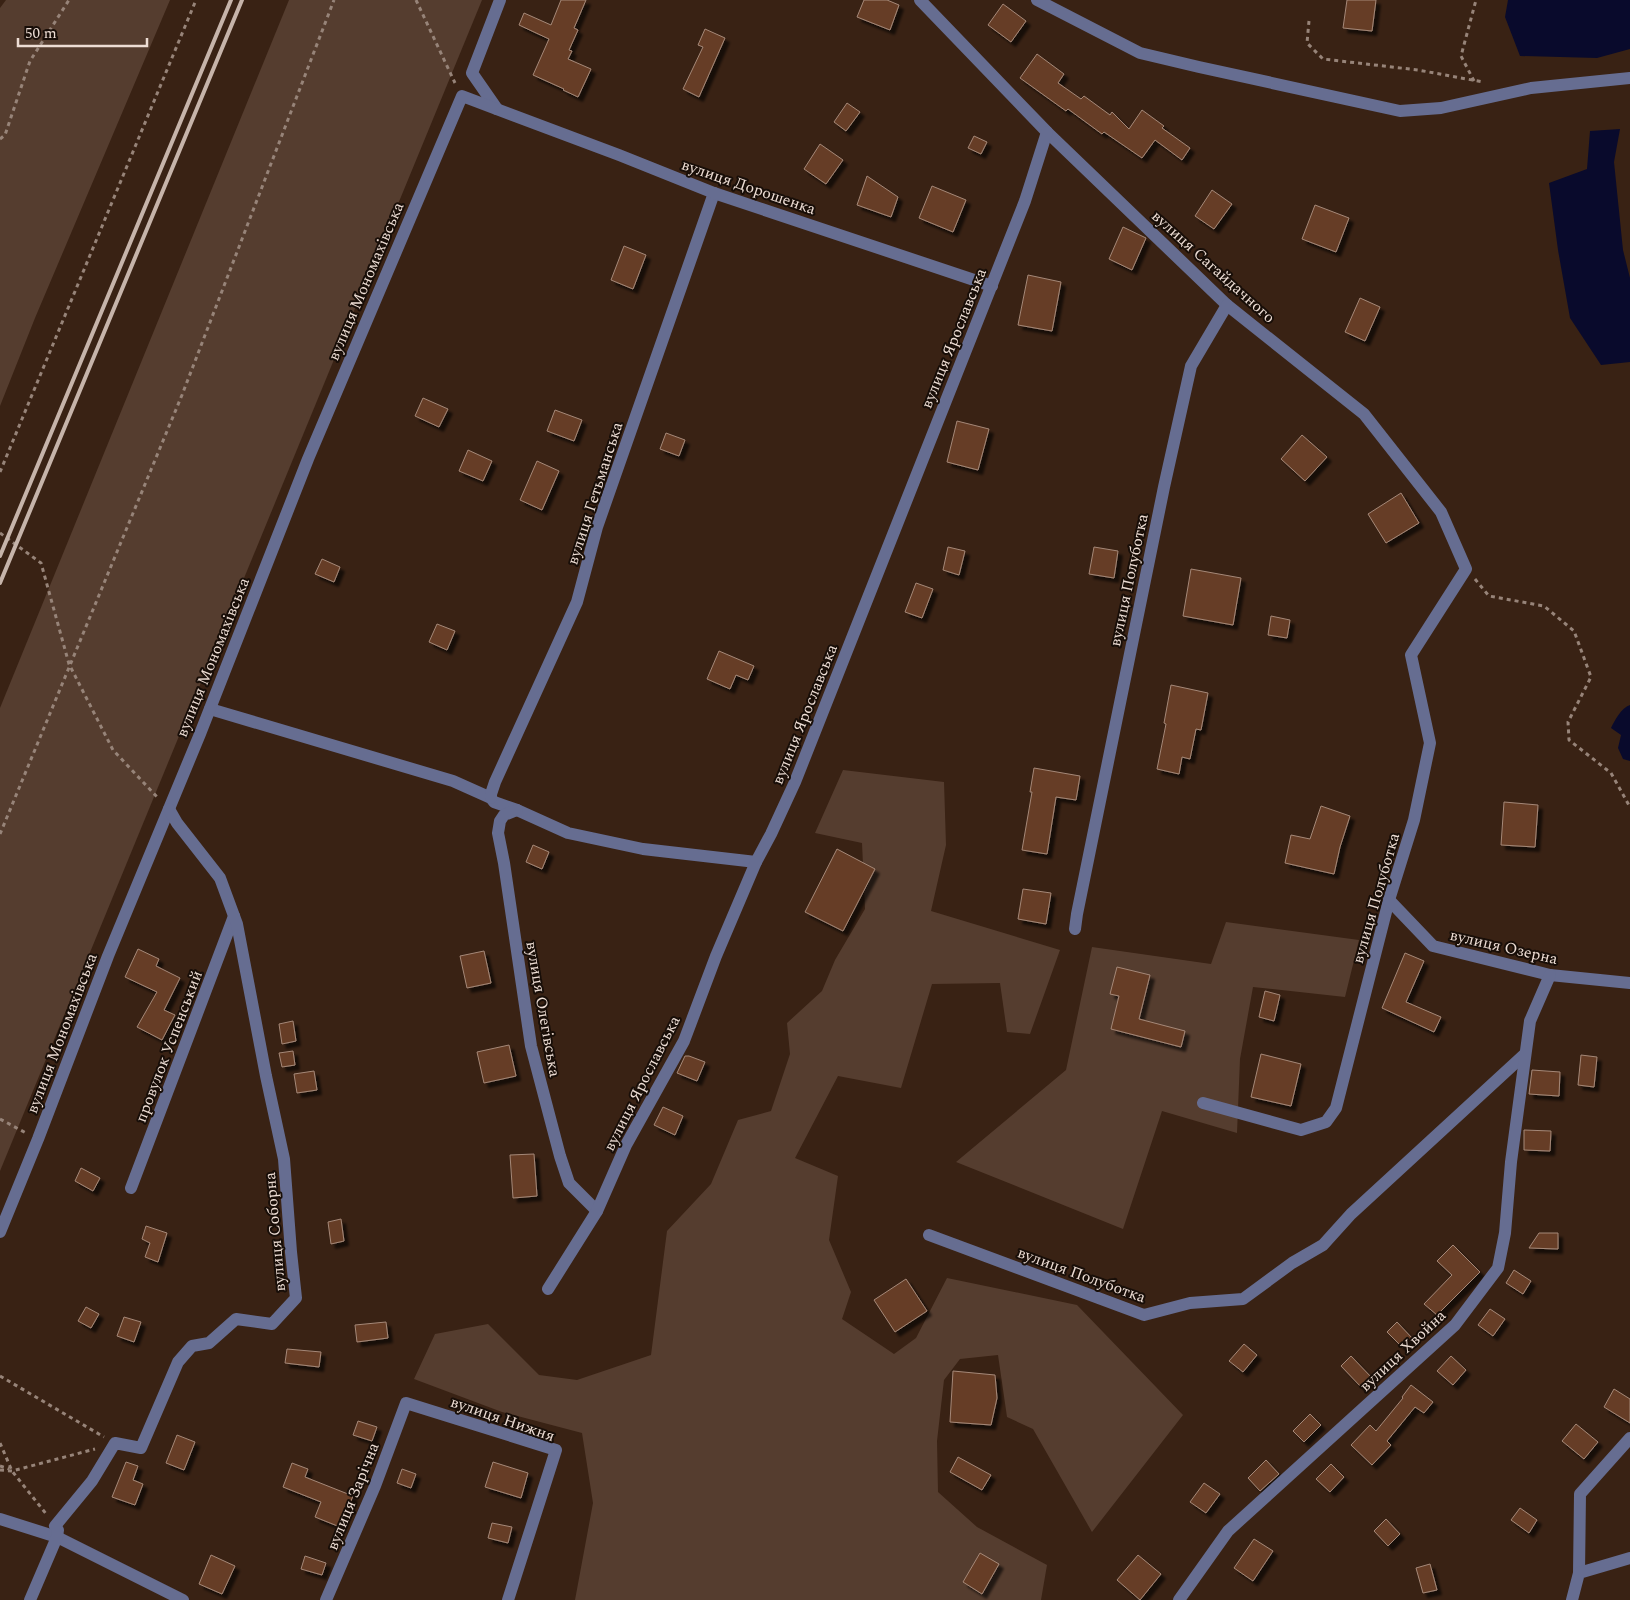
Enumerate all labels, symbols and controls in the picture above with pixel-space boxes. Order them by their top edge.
scale bar [18,15,146,47]
text: 50 m [25,22,57,45]
street label: вулиця Дорошенка [678,153,819,221]
street label: вулиця Мономахівська [322,198,410,364]
street label: вулиця Сагайдачного [1146,205,1281,329]
street label: вулиця Ярославська [915,265,993,412]
street label: вулиця Гетьманська [561,419,629,568]
street label: вулиця Полуботка [1103,511,1155,649]
street label: вулиця Мономахівська [170,574,256,741]
street label: вулиця Ярославська [766,641,844,788]
street label: вулиця Полуботка [1346,830,1406,967]
street label: вулиця Озерна [1447,923,1560,971]
street label: вулиця Олегівська [519,939,567,1079]
street label: вулиця Мономахівська [20,949,104,1117]
street label: провулок Успенський [129,967,209,1126]
street label: вулиця Ярославська [597,1011,687,1155]
street label: вулиця Соборна [258,1171,292,1293]
street label: вулиця Полуботка [1014,1241,1149,1309]
street label: вулиця Хвойна [1354,1304,1452,1397]
street label: вулиця Нижня [447,1390,558,1448]
street label: вулиця Зарічна [320,1439,386,1554]

